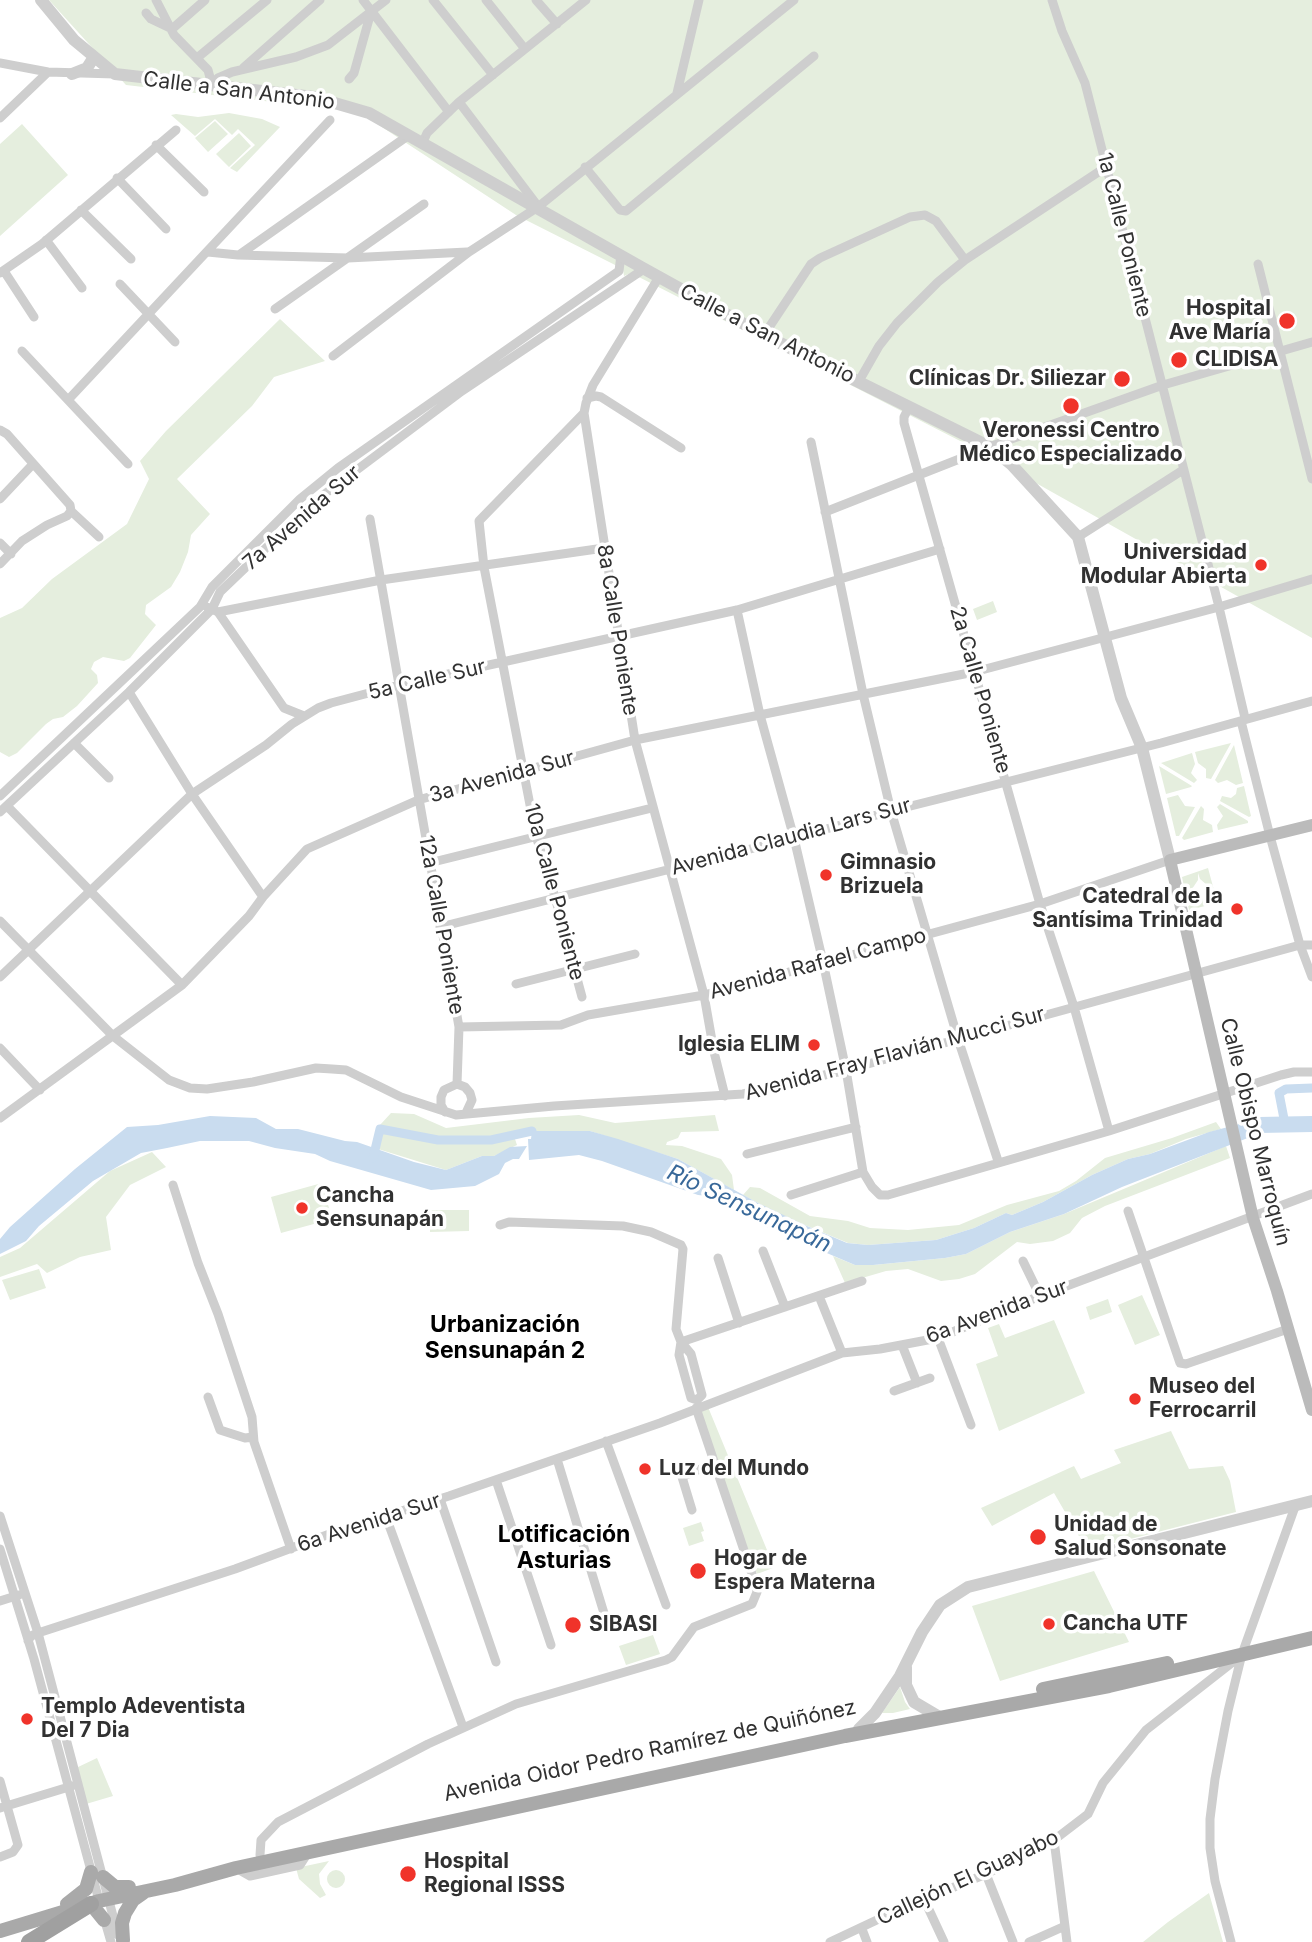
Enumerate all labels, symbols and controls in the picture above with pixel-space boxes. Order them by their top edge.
street label: Calle a San Antonio [142,67,336,115]
street label: 1a Calle Poniente [1091,150,1157,320]
street label: Calle a San Antonio [675,279,859,389]
place label: Hospital Ave María [1169,296,1271,346]
marker: Hospital Ave María [1277,311,1297,331]
place label: CLIDISA [1195,347,1278,373]
marker: CLIDISA [1169,350,1189,370]
place label: Clínicas Dr. Siliezar [909,366,1106,392]
marker: Clínicas Dr. Siliezar [1112,369,1132,389]
marker: Veronessi Centro Médico Especializado [1061,396,1081,416]
place label: Veronessi Centro Médico Especializado [959,418,1183,468]
street label: 7a Avenida Sur [238,460,366,576]
place label: Universidad Modular Abierta [1081,540,1247,590]
street label: 8a Calle Poniente [591,543,643,717]
marker: Universidad Modular Abierta [1253,557,1269,573]
street label: 2a Calle Poniente [944,603,1016,777]
street label: 5a Calle Sur [366,654,488,706]
street label: 3a Avenida Sur [427,746,577,808]
street label: Avenida Claudia Lars Sur [668,793,914,881]
street label: 10a Calle Poniente [518,801,590,983]
street label: 12a Calle Poniente [413,833,469,1017]
place label: Gimnasio Brizuela [840,850,936,900]
marker: Gimnasio Brizuela [818,867,834,883]
place label: Catedral de la Santísima Trinidad [1032,884,1223,934]
marker: Catedral de la Santísima Trinidad [1229,901,1245,917]
street label: Avenida Rafael Campo [707,923,929,1005]
street label: Avenida Fray Flavián Mucci Sur [742,1002,1048,1106]
street label: Calle Obispo Marroquín [1214,1016,1296,1248]
place label: Iglesia ELIM [678,1032,800,1058]
marker: Iglesia ELIM [806,1037,822,1053]
water label: Río Sensunapán [663,1159,835,1259]
place label: Cancha Sensunapán [316,1183,444,1233]
marker: Cancha Sensunapán [294,1200,310,1216]
street label: 6a Avenida Sur [923,1275,1071,1349]
district label: Urbanización Sensunapán 2 [425,1311,585,1365]
place label: Museo del Ferrocarril [1149,1374,1256,1424]
marker: Museo del Ferrocarril [1127,1391,1143,1407]
place label: Luz del Mundo [659,1456,809,1482]
marker: Luz del Mundo [637,1461,653,1477]
street label: 6a Avenida Sur [294,1488,444,1558]
place label: Unidad de Salud Sonsonate [1054,1512,1227,1562]
district label: Lotificación Asturias [498,1521,630,1575]
marker: Unidad de Salud Sonsonate [1028,1527,1048,1547]
place label: Hogar de Espera Materna [714,1546,875,1596]
marker: Hogar de Espera Materna [688,1561,708,1581]
place label: Cancha UTF [1063,1611,1188,1637]
place label: SIBASI [589,1612,658,1638]
marker: SIBASI [563,1615,583,1635]
marker: Cancha UTF [1041,1616,1057,1632]
place label: Templo Adeventista Del 7 Dia [41,1694,245,1744]
street label: Avenida Oidor Pedro Ramírez de Quiñónez [442,1695,858,1807]
marker: Templo Adeventista Del 7 Dia [19,1711,35,1727]
street label: Callejón El Guayabo [873,1825,1063,1931]
place label: Hospital Regional ISSS [424,1849,565,1899]
marker: Hospital Regional ISSS [398,1864,418,1884]

